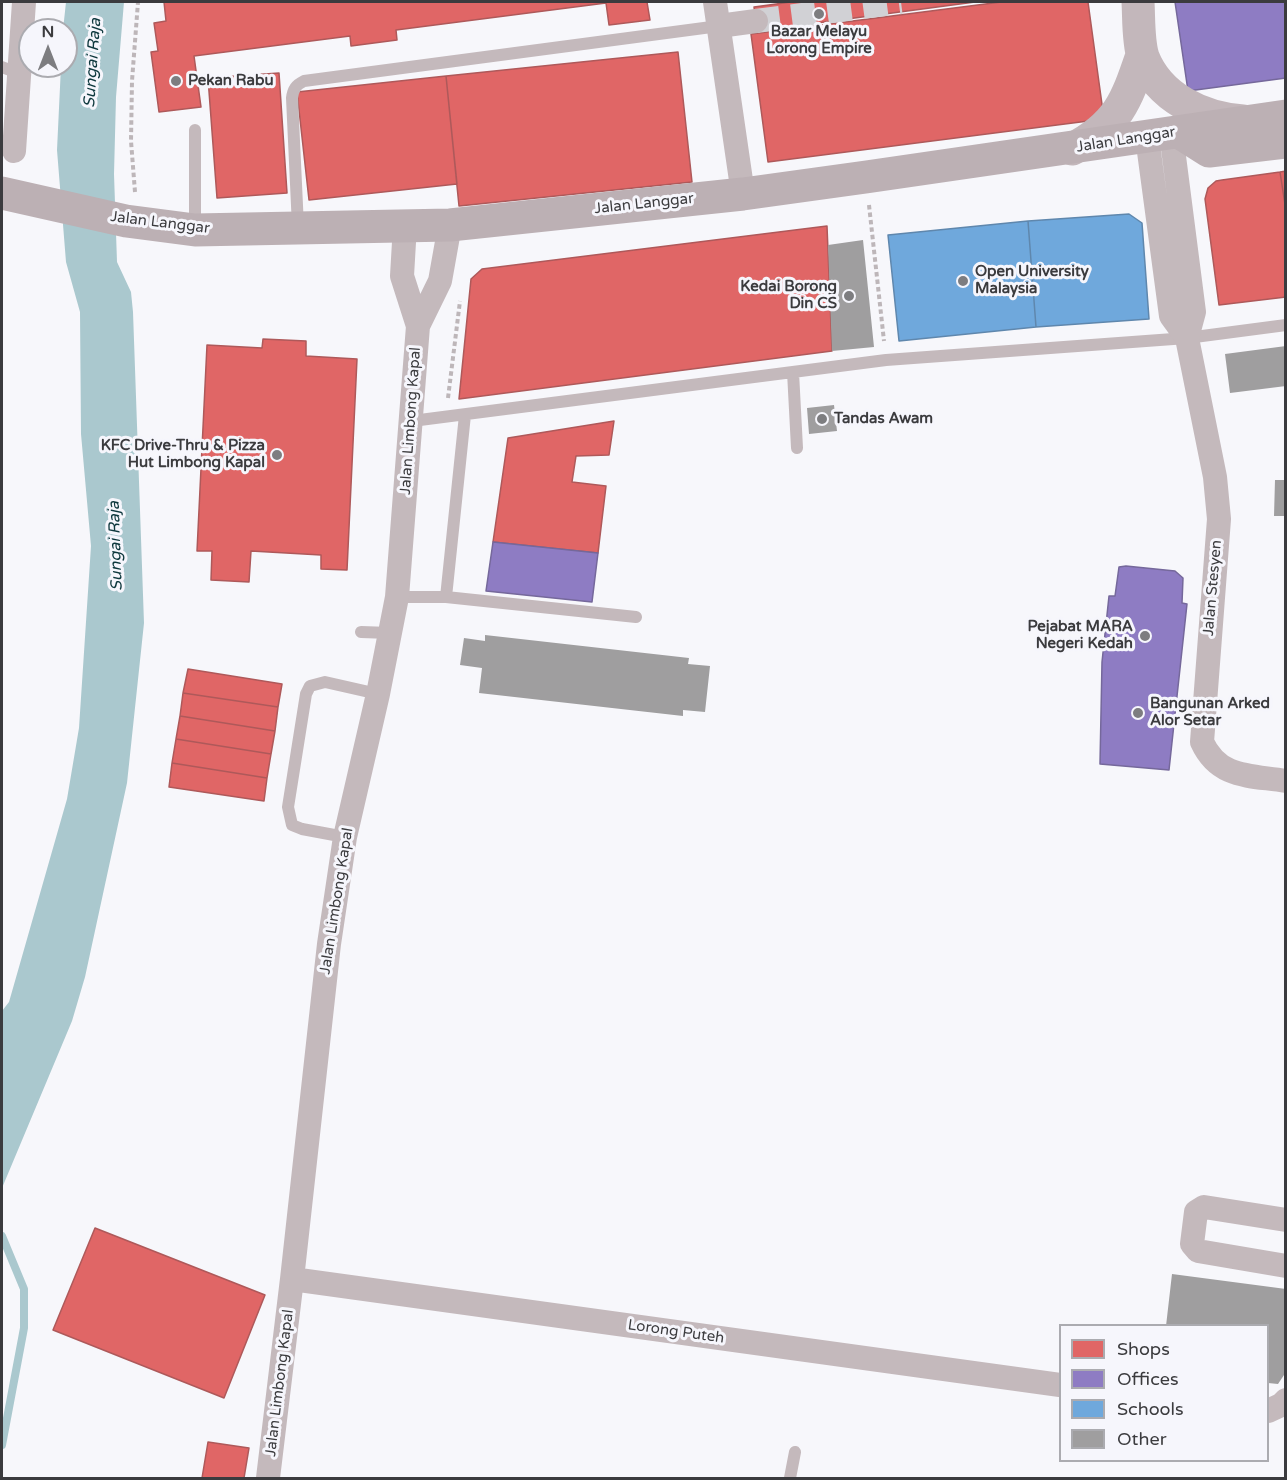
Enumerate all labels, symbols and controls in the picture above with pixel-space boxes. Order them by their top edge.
marker: Bazar Melayu Lorong Empire [812,7,826,21]
north arrow [18,18,78,78]
water label: Sungai Raja [80,18,106,108]
text: N [42,22,54,42]
place label: Bazar Melayu Lorong Empire [766,23,872,58]
place label: Pekan Rabu [188,72,274,90]
marker: Pekan Rabu [169,74,183,88]
street label: Jalan Langgar [1075,123,1177,157]
street label: Jalan Langgar [593,190,695,218]
street label: Jalan Langgar [109,208,211,238]
place label: Open University Malaysia [975,263,1089,298]
marker: Open University Malaysia [956,274,970,288]
place label: Kedai Borong Din CS [740,278,837,313]
marker: Kedai Borong Din CS [842,289,856,303]
street label: Jalan Limbong Kapal [397,347,425,495]
place label: Tandas Awam [834,410,933,428]
marker: Tandas Awam [815,412,829,426]
place label: KFC Drive-Thru & Pizza Hut Limbong Kapal [101,437,265,472]
marker: KFC Drive-Thru & Pizza Hut Limbong Kapal [270,448,284,462]
water label: Sungai Raja [105,501,127,591]
street label: Jalan Stesyen [1200,539,1226,637]
place label: Pejabat MARA Negeri Kedah [1028,618,1133,653]
marker: Pejabat MARA Negeri Kedah [1138,629,1152,643]
place label: Bangunan Arked Alor Setar [1150,695,1270,730]
marker: Bangunan Arked Alor Setar [1131,706,1145,720]
street label: Jalan Limbong Kapal [317,827,357,975]
street label: Jalan Limbong Kapal [262,1308,298,1458]
street label: Lorong Puteh [627,1316,725,1348]
legend [1059,1324,1269,1462]
text: Shops [1117,1338,1170,1360]
text: Offices [1117,1368,1179,1390]
text: Schools [1117,1398,1184,1420]
text: Other [1117,1428,1167,1450]

